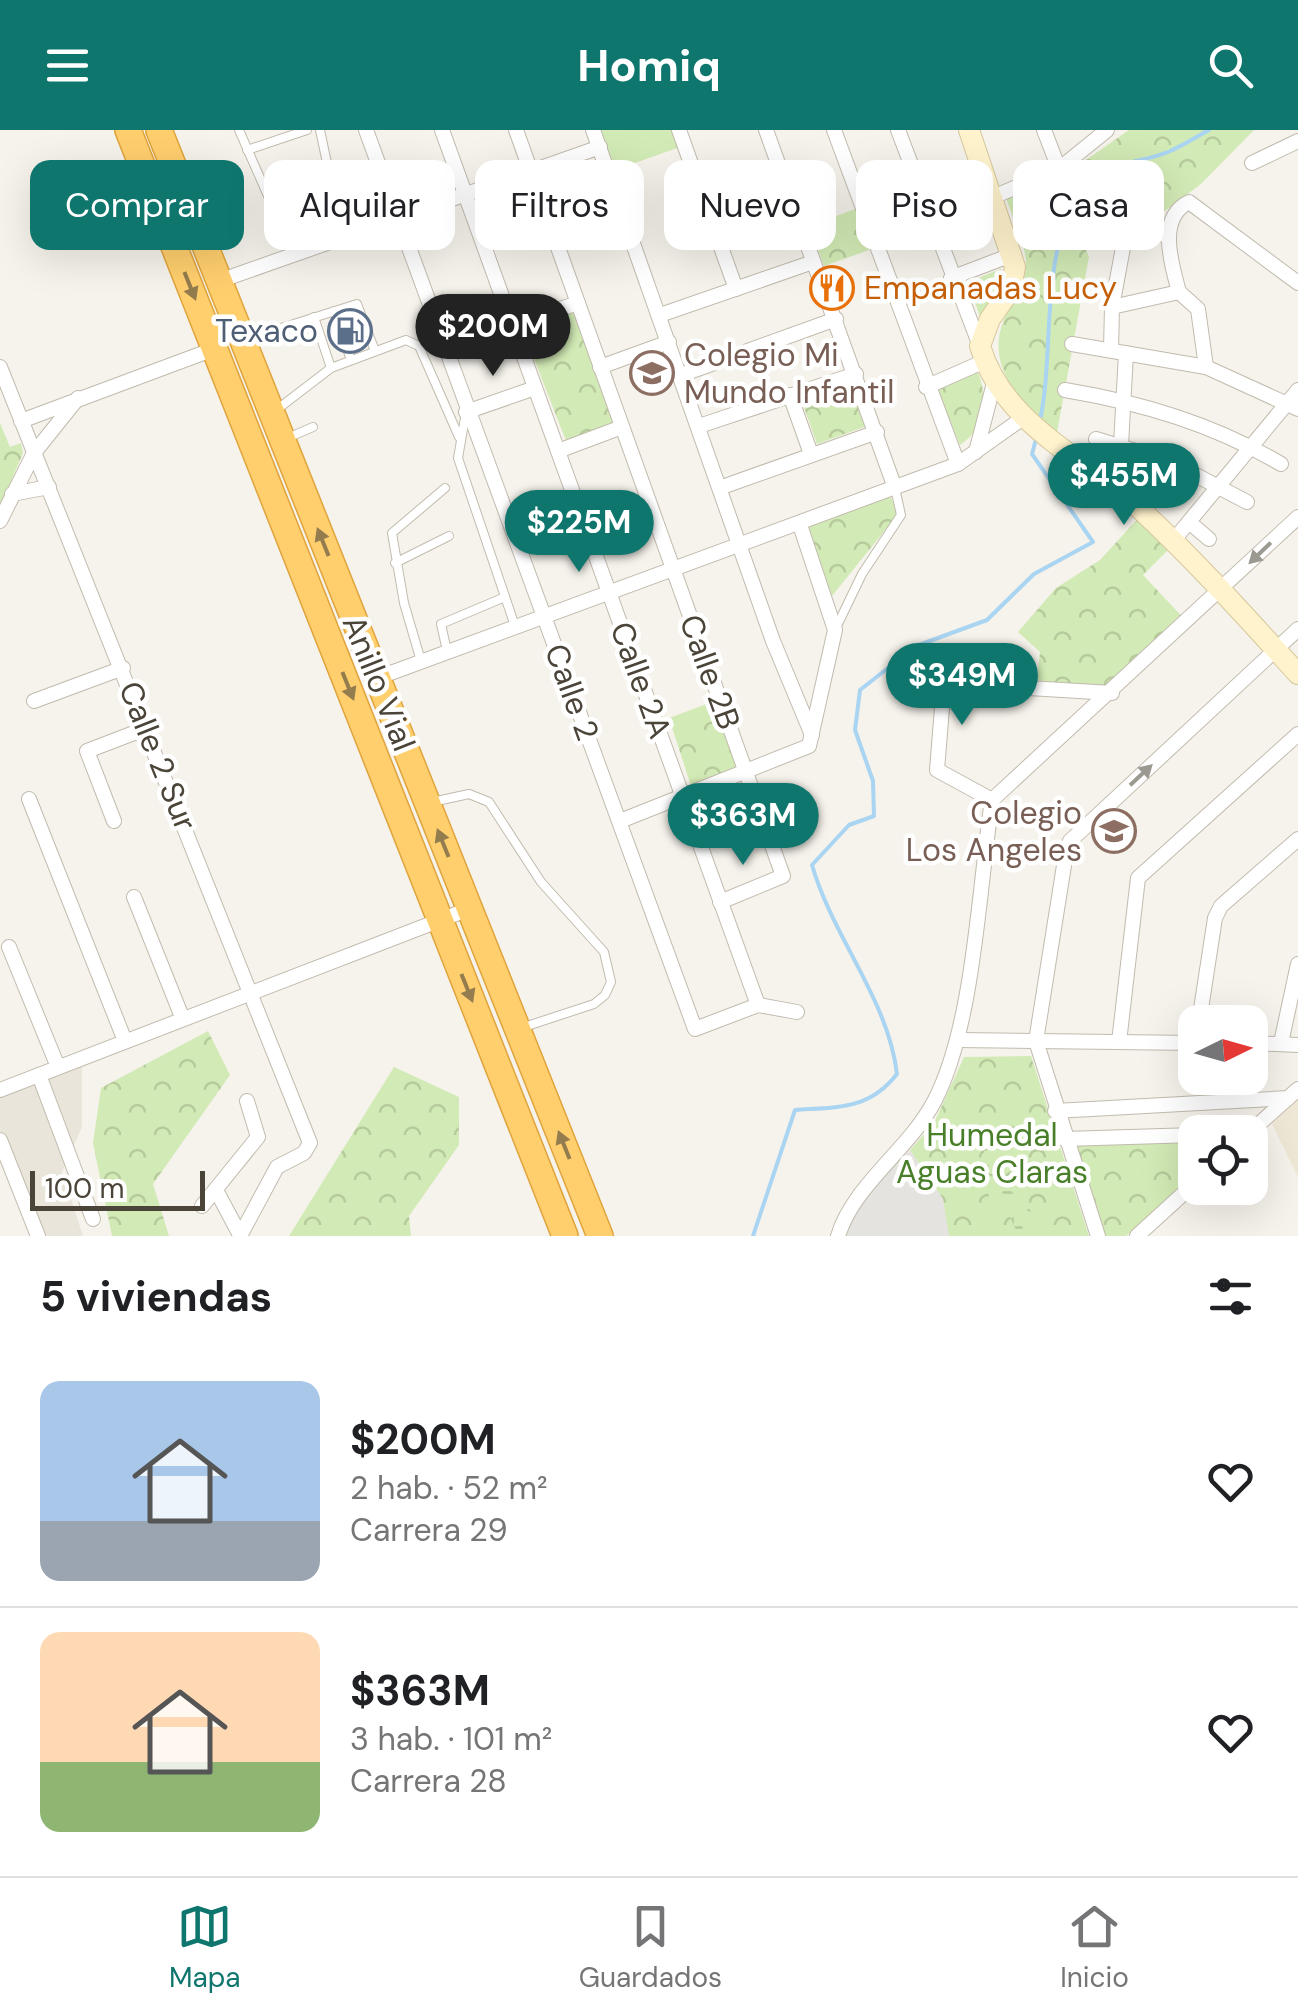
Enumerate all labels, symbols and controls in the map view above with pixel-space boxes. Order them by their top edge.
text: Homiq [577,36,721,95]
icon: menu [40,38,95,93]
icon: search [1203,38,1258,93]
chip: Comprar [30,160,244,250]
chip: Alquilar [264,160,455,250]
chip: Filtros [475,160,644,250]
chip: Nuevo [664,160,836,250]
chip: Piso [856,160,993,250]
chip: Casa [1013,160,1164,250]
restaurant icon: Empanadas Lucy [809,265,855,311]
place label: Empanadas Lucy [864,267,1117,309]
one-way arrow [182,271,198,301]
pin: $200M [423,294,563,379]
text: $200M [437,305,549,347]
fuel station icon: Texaco [327,308,373,354]
place label: Texaco [215,310,318,352]
place label: Colegio Mi Mundo Infantil [684,334,894,413]
school or university icon: Colegio Mi Mundo Infantil [629,350,675,396]
pin: $455M [1054,443,1194,528]
text: $455M [1070,454,1178,496]
pin: $225M [509,490,649,575]
text: $225M [527,501,631,543]
one-way arrow [315,526,331,556]
one-way arrow [1248,541,1272,564]
street label: Anillo Vial [333,609,425,757]
street label: Calle 2B [670,609,750,735]
street label: Calle 2A [601,616,681,744]
street label: Calle 2 [535,638,609,746]
pin: $349M [892,643,1032,728]
text: $349M [908,654,1016,696]
one-way arrow [340,671,356,701]
street label: Calle 2 Sur [109,675,207,837]
one-way arrow [1129,764,1153,787]
pin: $363M [673,783,813,868]
place label: Colegio Los Angeles [906,792,1082,871]
text: $363M [690,794,796,836]
school or university icon: Colegio Los Angeles [1091,808,1137,854]
one-way arrow [435,828,451,858]
one-way arrow [460,973,475,1003]
north arrow [1178,1005,1268,1095]
map controls [1178,1005,1268,1205]
park label: Humedal Aguas Claras [896,1114,1088,1193]
button: locate [1178,1115,1268,1205]
one-way arrow [555,1130,571,1160]
scale bar [30,1166,205,1210]
text: 100 m [45,1170,124,1207]
text: 5 viviendas [40,1269,272,1324]
icon: filters [1203,1269,1258,1324]
text: $200M [350,1412,496,1467]
icon: home [120,1421,240,1541]
icon: heart [1203,1454,1258,1509]
text: 2 hab. · 52 m² [350,1467,547,1509]
text: Carrera 29 [350,1509,508,1551]
text: $363M [350,1663,490,1718]
icon: home [120,1672,240,1792]
icon: heart [1203,1705,1258,1760]
text: 3 hab. · 101 m² [350,1718,552,1760]
text: Carrera 28 [350,1760,507,1802]
tab: Mapa [169,1899,241,1996]
tab: Guardados [579,1899,722,1996]
tab: Inicio [1060,1899,1129,1996]

